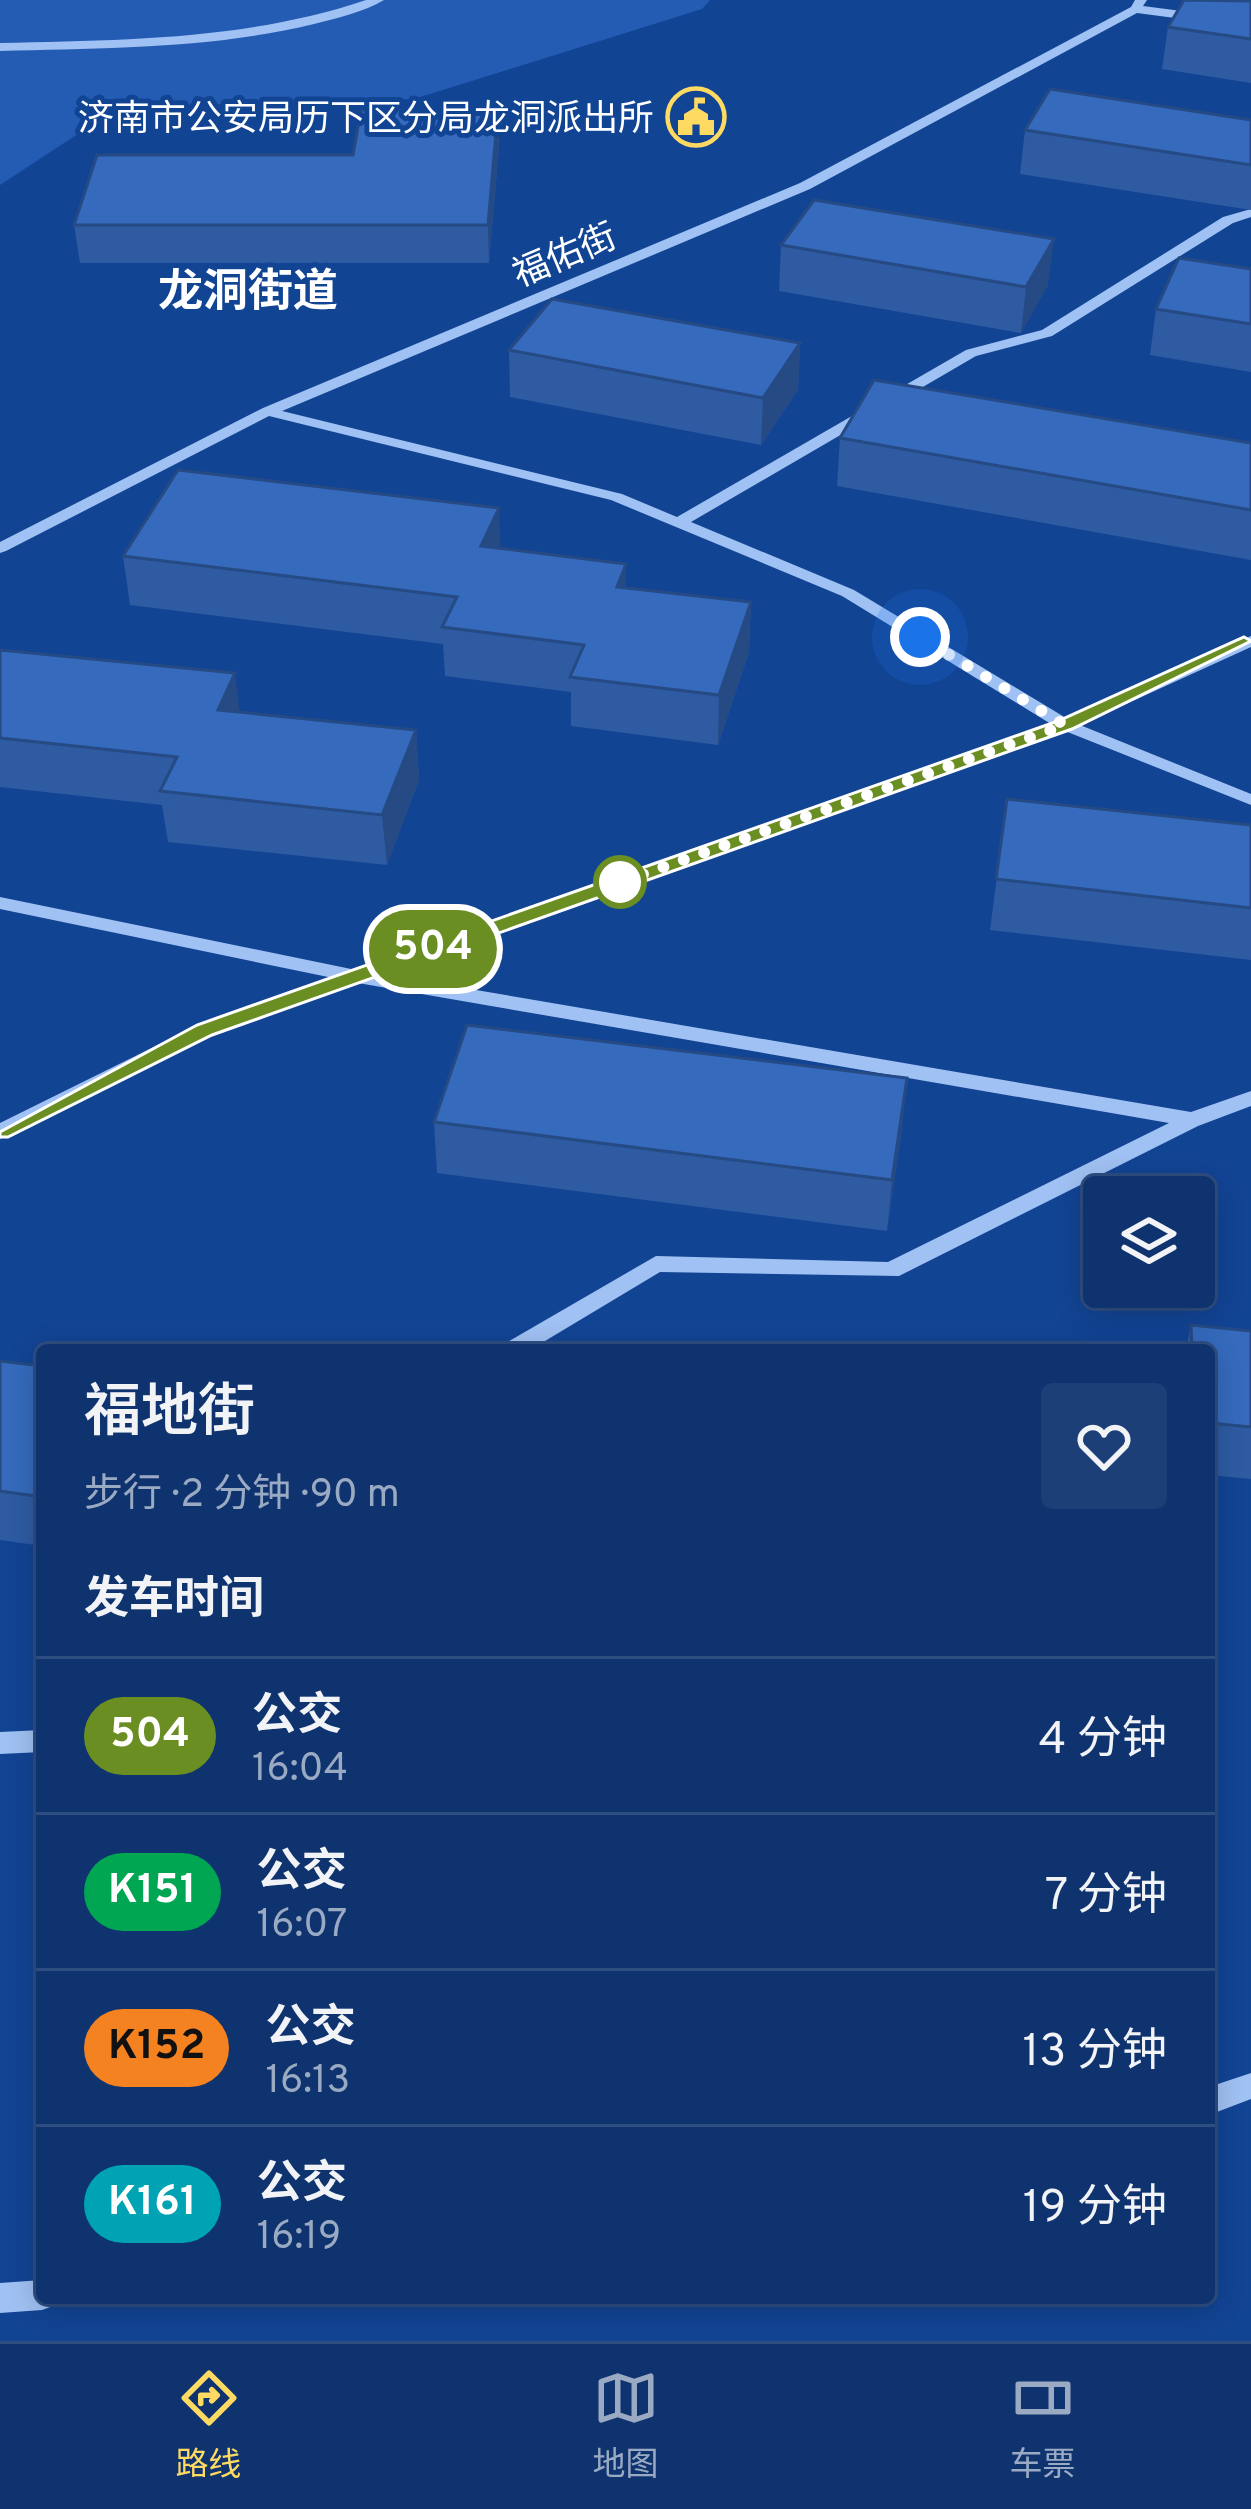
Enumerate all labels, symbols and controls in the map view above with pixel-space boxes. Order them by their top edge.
public building icon: 济南市公安局历下区分局龙洞派出所 [665,86,727,148]
place label: 济南市公安局历下区分局龙洞派出所 [78,98,654,144]
street label: 福佑街 [507,215,624,300]
district label: 龙洞街道 [158,266,338,323]
your location [890,607,950,667]
unlabelled marker [595,857,645,907]
line badge: 504 [364,910,502,988]
text: 504 [393,922,473,975]
map controls [1083,1176,1215,1308]
button: layers [1083,1176,1215,1308]
text: 福地街 [84,1380,255,1452]
button: heart [1041,1383,1167,1509]
text: 步行 · 2 分钟 · 90 m [84,1472,400,1521]
text: 发车时间 [84,1573,264,1630]
text: 公交 [252,1689,342,1746]
text: 504 [110,1709,190,1762]
text: 4 分钟 [1038,1713,1167,1770]
text: 16:04 [252,1746,348,1795]
text: 公交 [257,1845,347,1902]
text: K151 [108,1865,197,1918]
text: 7 分钟 [1045,1869,1167,1926]
text: 16:07 [257,1902,347,1951]
text: 公交 [265,2001,356,2058]
text: K152 [108,2021,205,2074]
text: 13 分钟 [1023,2025,1167,2082]
text: 16:13 [265,2058,350,2107]
text: 公交 [257,2157,347,2214]
text: K161 [108,2177,197,2230]
text: 19 分钟 [1023,2181,1167,2238]
text: 16:19 [257,2214,341,2263]
tab: 路线 [176,2365,242,2488]
tab: 地图 [593,2365,659,2488]
tab: 车票 [1010,2365,1076,2488]

